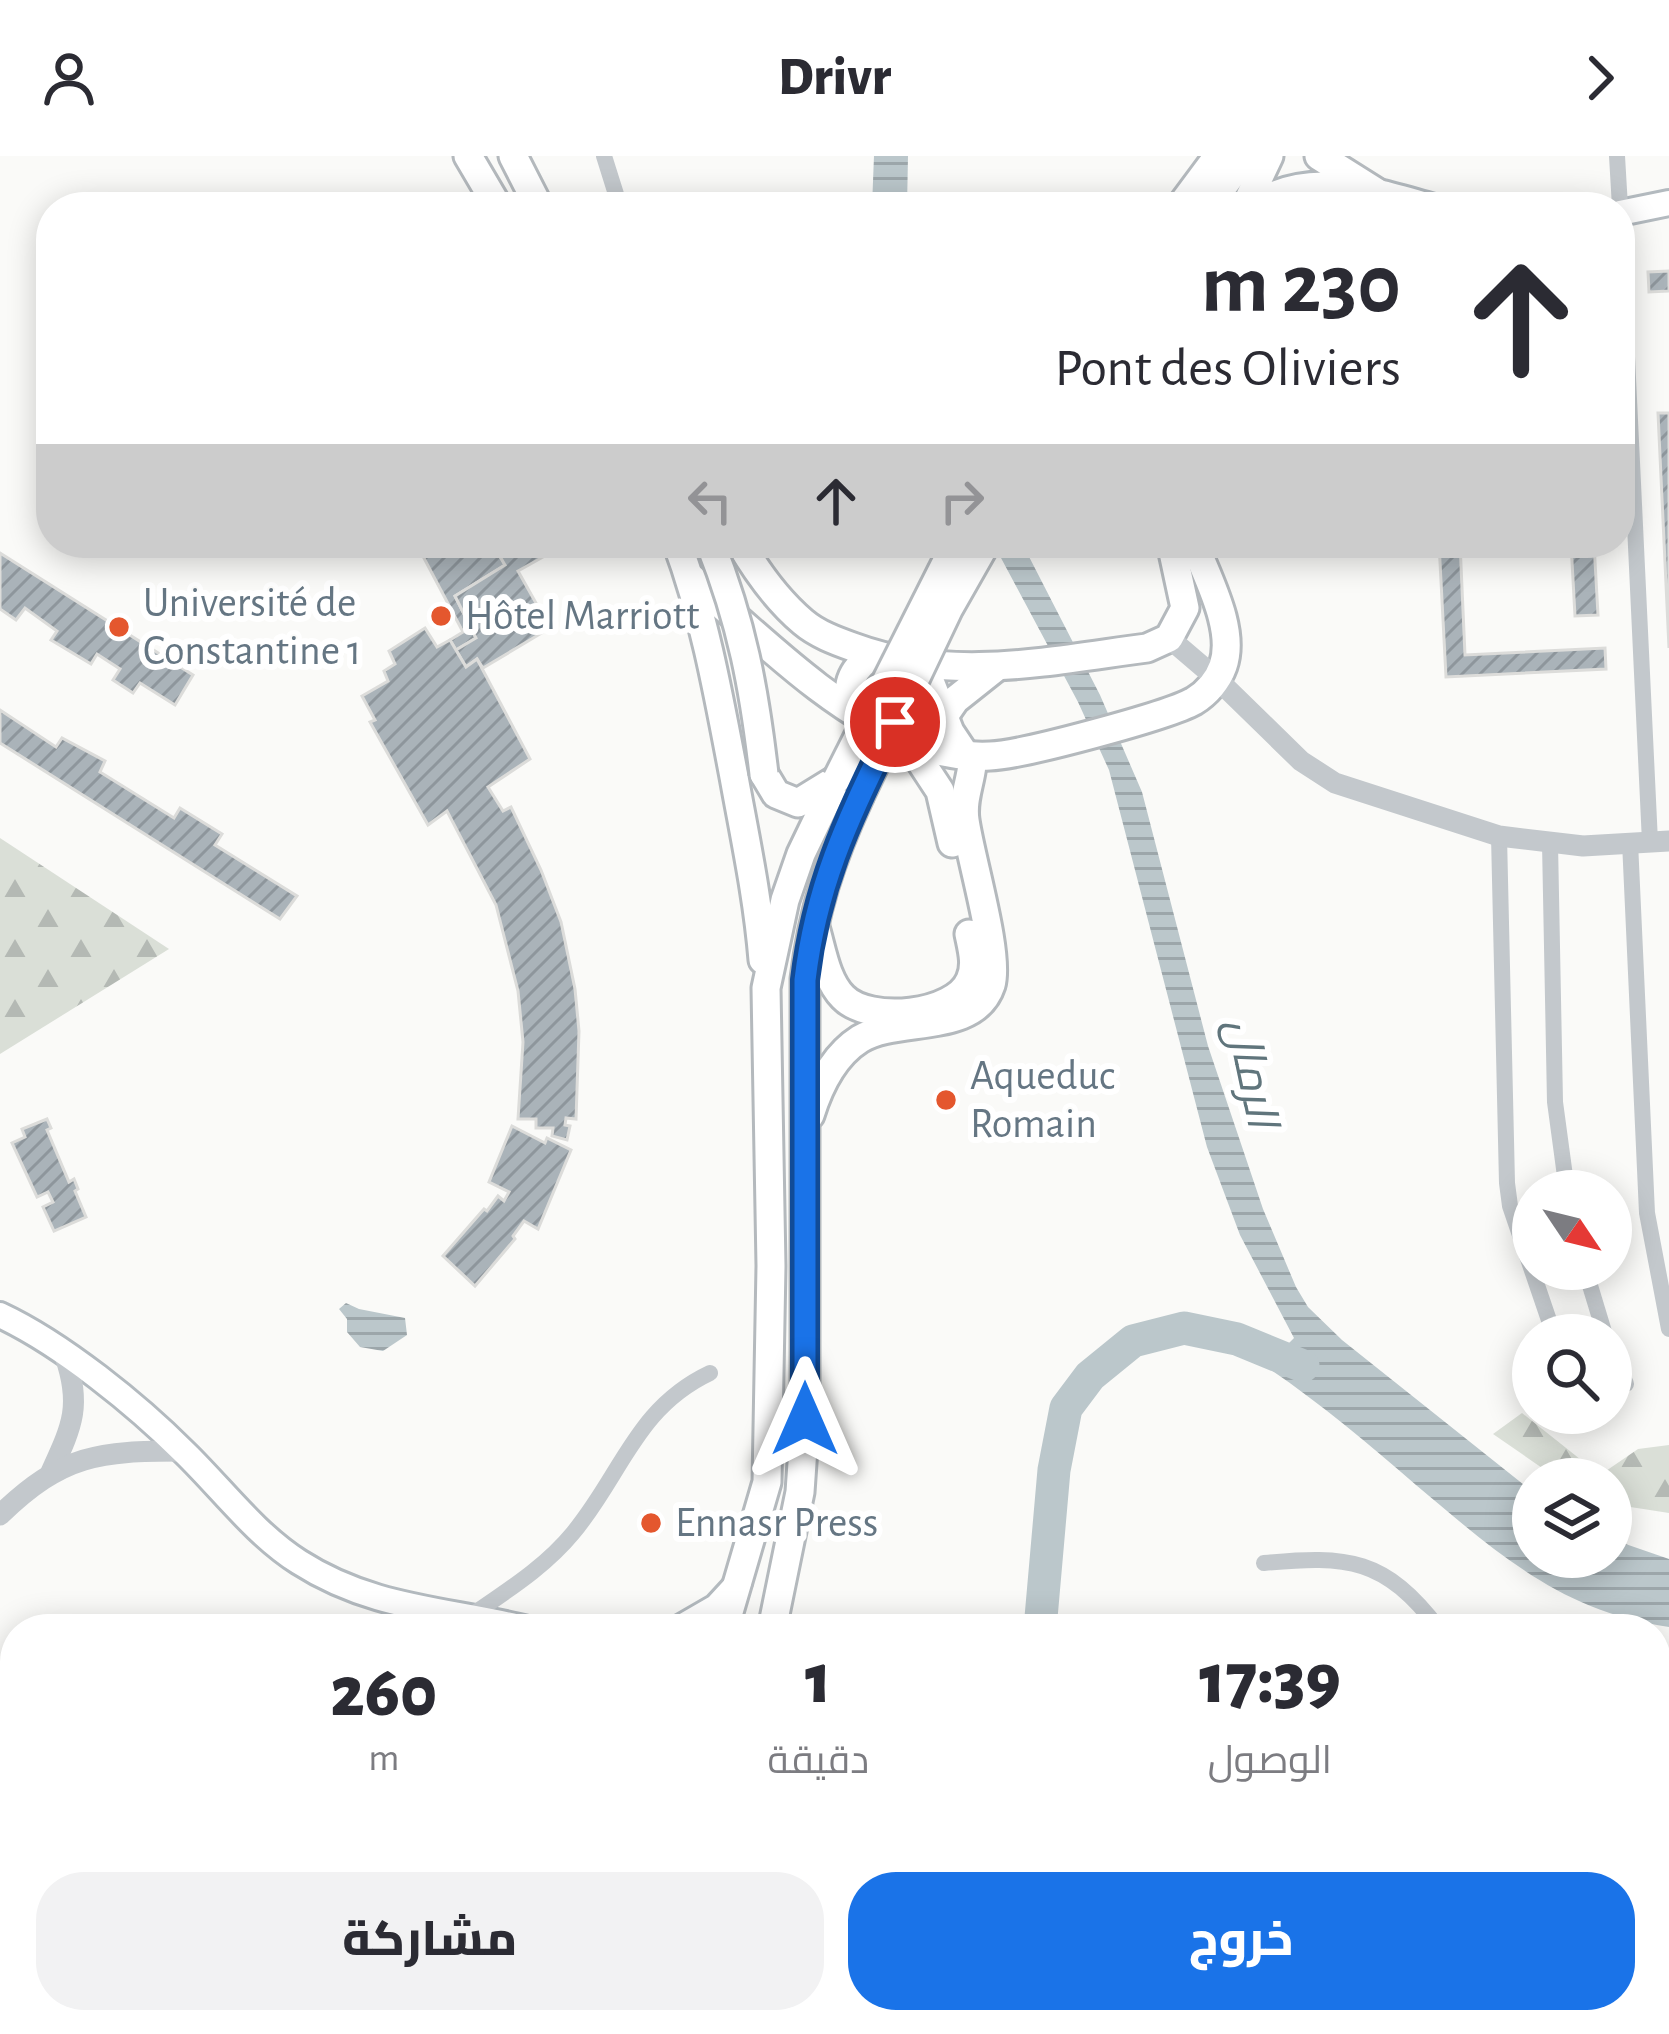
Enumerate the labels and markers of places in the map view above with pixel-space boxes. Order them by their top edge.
place label: Université de Constantine 1 [143,582,361,672]
place label: Hôtel Marriott [465,595,699,637]
marker: Hôtel Marriott [428,603,454,629]
marker: Université de Constantine 1 [106,614,132,640]
pin [844,671,946,773]
place label: Aqueduc Romain [970,1055,1115,1145]
marker: Aqueduc Romain [933,1087,959,1113]
place label: Ennasr Press [675,1502,878,1544]
marker: Ennasr Press [638,1510,664,1536]

